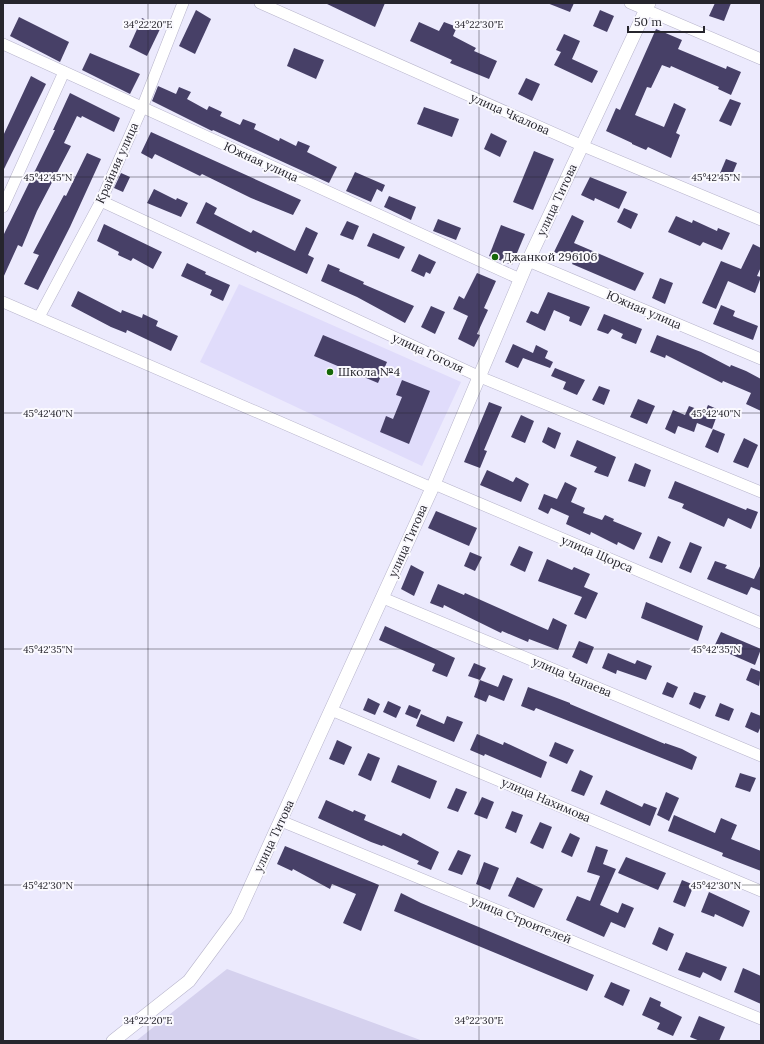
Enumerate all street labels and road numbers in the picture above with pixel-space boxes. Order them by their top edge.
street label: улица Чкалова [468,89,552,138]
street label: Крайняя улица [92,120,141,206]
street label: Южная улица [222,138,301,185]
street label: улица Титова [533,161,580,238]
street label: Южная улица [604,287,684,332]
street label: улица Гоголя [390,329,466,376]
street label: улица Титова [385,502,430,580]
street label: улица Щорса [559,532,635,575]
street label: улица Чапаева [530,653,614,700]
street label: улица Нахимова [499,774,593,825]
street label: улица Титова [250,797,297,874]
street label: улица Строителей [469,892,574,947]

